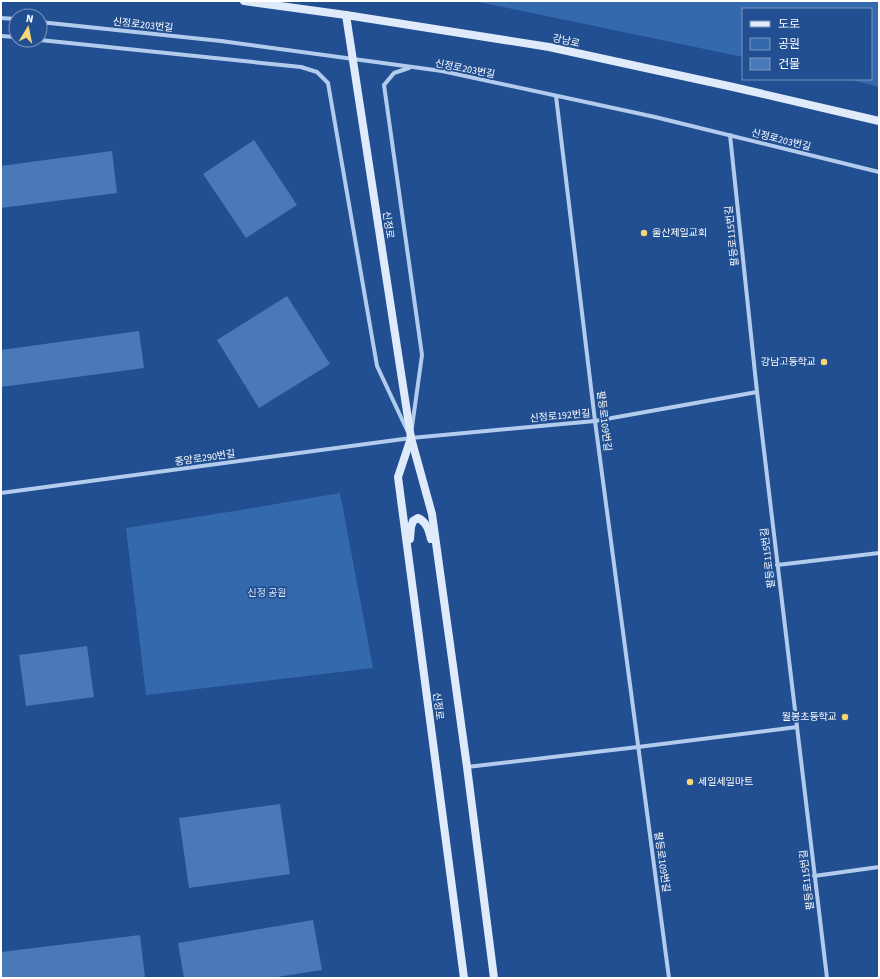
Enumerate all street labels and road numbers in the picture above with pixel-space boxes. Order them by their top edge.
street label: 신정로203번길 [112,15,174,35]
street label: 강남로 [551,31,581,51]
street label: 신정로203번길 [434,56,496,82]
street label: 신정로203번길 [750,126,812,154]
street label: 팔등로115번길 [722,205,742,267]
street label: 신정로 [379,210,397,240]
street label: 팔등로109번길 [593,390,615,452]
street label: 신정로192번길 [529,406,591,426]
street label: 중앙로290번길 [174,447,236,469]
street label: 팔등로115번길 [757,527,779,589]
street label: 신정로 [429,691,447,721]
street label: 팔등로109번길 [651,831,673,893]
street label: 팔등로115번길 [796,849,818,911]

